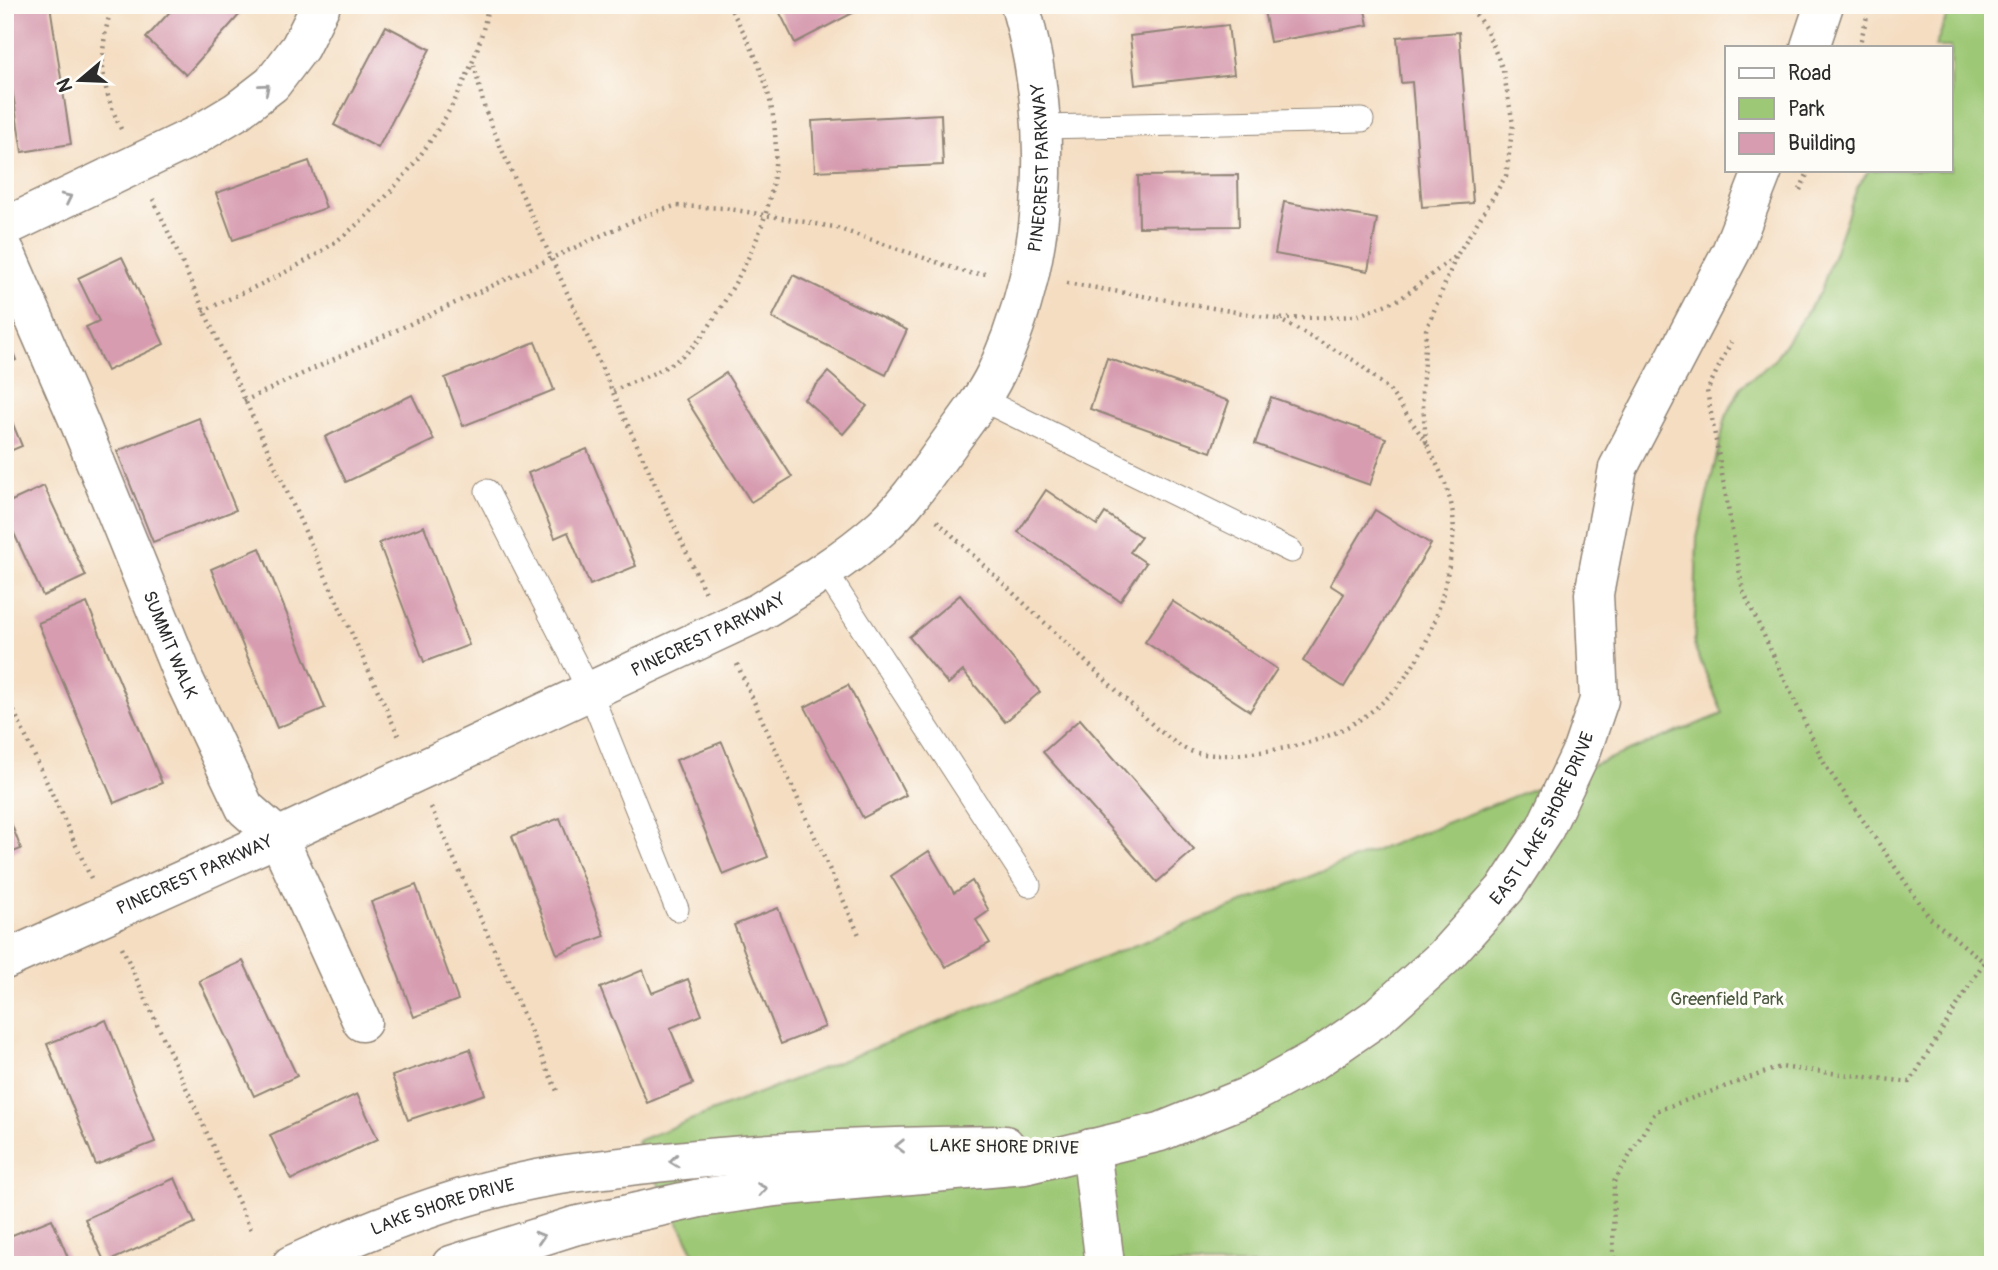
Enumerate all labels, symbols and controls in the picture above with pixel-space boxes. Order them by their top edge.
north arrow [46,46,116,116]
legend [1725,46,1952,172]
text: Road [1788,60,1832,87]
text: N [51,75,78,95]
street label: PINECREST PARKWAY [1023,81,1054,254]
one-way arrow [257,84,270,96]
text: Park [1788,96,1825,123]
text: Building [1788,130,1855,157]
one-way arrow [60,193,72,207]
street label: PINECREST PARKWAY [627,587,790,682]
street label: SUMMIT WALK [138,588,203,702]
street label: EAST LAKE SHORE DRIVE [1485,729,1599,910]
street label: PINECREST PARKWAY [113,829,277,920]
park label: Greenfield Park [1670,988,1784,1011]
street label: LAKE SHORE DRIVE [929,1134,1079,1160]
one-way arrow [895,1138,905,1154]
one-way arrow [668,1153,679,1168]
street label: LAKE SHORE DRIVE [367,1173,517,1241]
one-way arrow [756,1182,768,1197]
one-way arrow [533,1231,545,1246]

